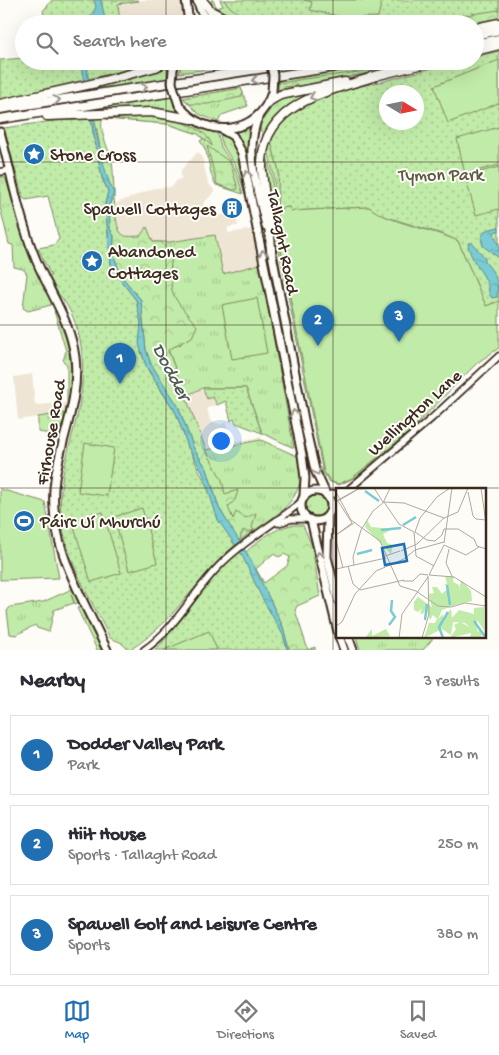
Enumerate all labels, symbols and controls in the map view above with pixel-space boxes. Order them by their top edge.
search box [15,15,484,70]
icon: search [33,29,61,57]
text: Search here [73,31,167,54]
one-way arrow [251,74,260,84]
one-way arrow [140,82,149,92]
north arrow [379,85,424,130]
one-way arrow [309,91,318,101]
one-way arrow [54,95,62,106]
place icon: Stone Cross [22,142,46,166]
place label: Stone Cross [50,146,137,167]
park label: Tymon Park [397,166,485,187]
one-way arrow [242,170,252,178]
street label: Tallaght Road [261,188,302,298]
building icon: Spawell Cottages [220,196,244,220]
place label: Spawell Cottages [83,200,217,221]
place label: Abandoned Cottages [108,243,196,285]
place icon: Abandoned Cottages [80,249,104,273]
one-way arrow [258,249,268,258]
pin: 3 [383,301,415,342]
pin: 2 [302,305,334,346]
water label: Dodder [145,340,196,409]
pin: 1 [104,343,136,384]
street label: Wellington Lane [364,366,467,462]
street label: Firhouse Road [33,377,72,488]
one-way arrow [289,408,300,417]
your location [208,428,234,454]
one-way arrow [311,467,321,476]
inset map [336,488,486,638]
sports icon: Páirc Uí Mhurchú [12,509,36,533]
place label: Páirc Uí Mhurchú [39,513,161,534]
one-way arrow [314,550,325,559]
text: Nearby [20,670,85,695]
text: 3 results [424,673,479,692]
text: Dodder Valley Park [68,734,223,757]
text: 1 [34,746,40,765]
text: 210 m [439,746,478,765]
text: Park [68,757,99,776]
text: Hiit House [68,824,146,847]
text: 2 [33,836,41,855]
text: 250 m [438,836,478,855]
text: Sports · Tallaght Road [68,847,216,866]
text: Spawell Golf and Leisure Centre [68,914,317,937]
text: 3 [33,926,41,945]
text: 380 m [437,926,478,945]
text: Sports [68,937,110,956]
tab: Map [63,997,91,1044]
tab: Directions [217,997,274,1044]
tab: Saved [400,997,436,1044]

